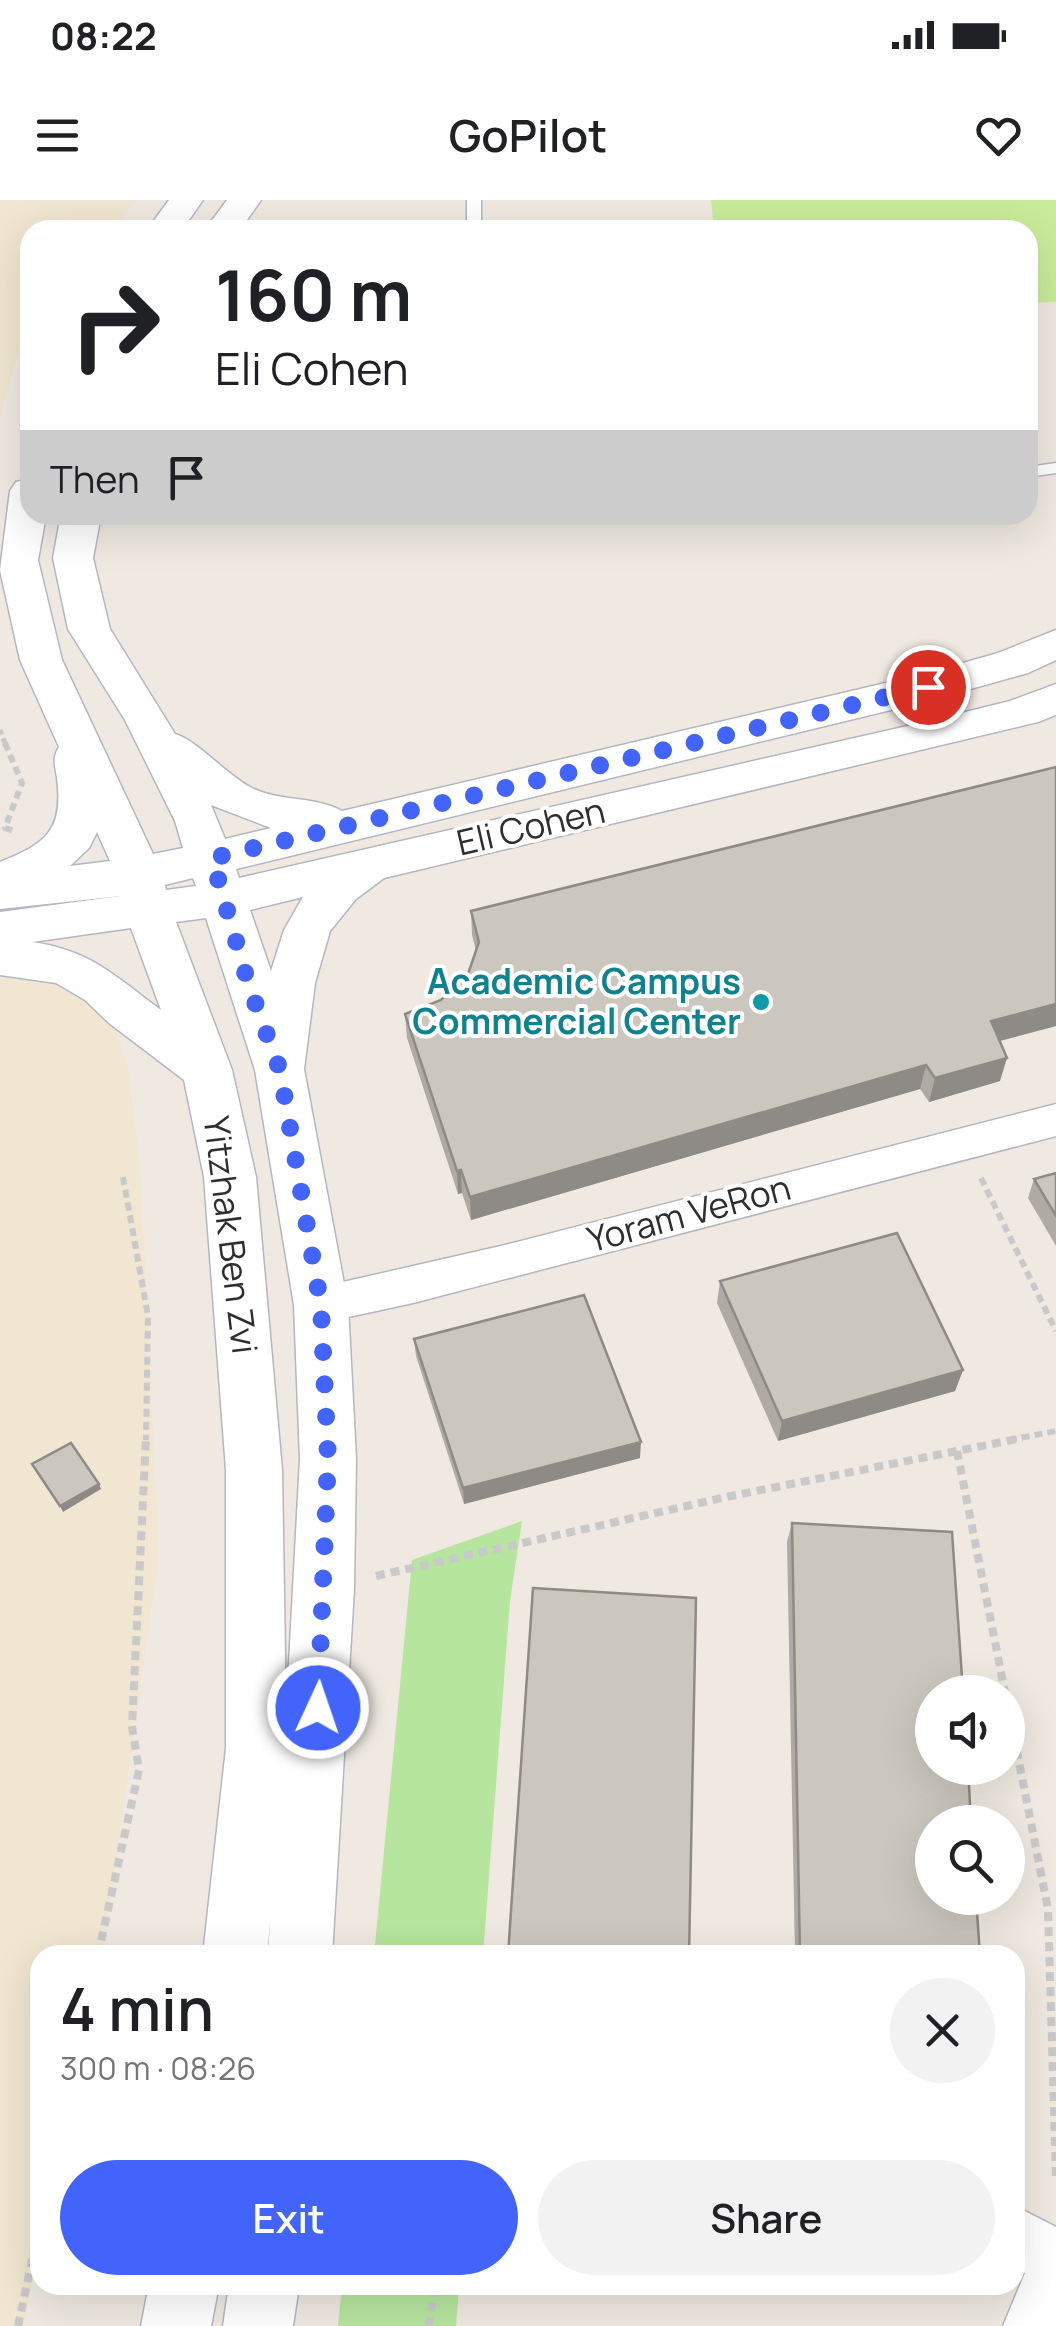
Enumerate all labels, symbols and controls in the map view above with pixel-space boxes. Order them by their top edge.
text: 08:22 [50,9,157,61]
text: GoPilot [449,104,607,166]
icon: menu [30,108,85,163]
icon: heart [971,108,1026,163]
text: 160 m [215,246,412,342]
icon: right [50,260,180,390]
text: Eli Cohen [215,337,409,399]
icon: arrive [159,450,214,505]
text: Then [50,452,139,504]
pin [886,645,971,730]
icon: arrive [901,660,956,715]
street label: Eli Cohen [452,786,610,866]
place label: Academic Campus Commercial Center [412,957,741,1045]
marker: Academic Campus Commercial Center [750,991,772,1013]
street label: Yitzhak Ben Zvi [193,1113,269,1357]
street label: Yoram VeRon [582,1163,796,1263]
position arrow [266,1656,370,1760]
map controls [915,1675,1025,1915]
button: sound [915,1675,1025,1785]
button: search [915,1805,1025,1915]
text: 4 min [60,1967,214,2049]
button: close [890,1978,995,2083]
text: 300 m · 08:26 [60,2046,256,2090]
button: Exit [60,2160,518,2275]
button: Share [538,2160,995,2275]

